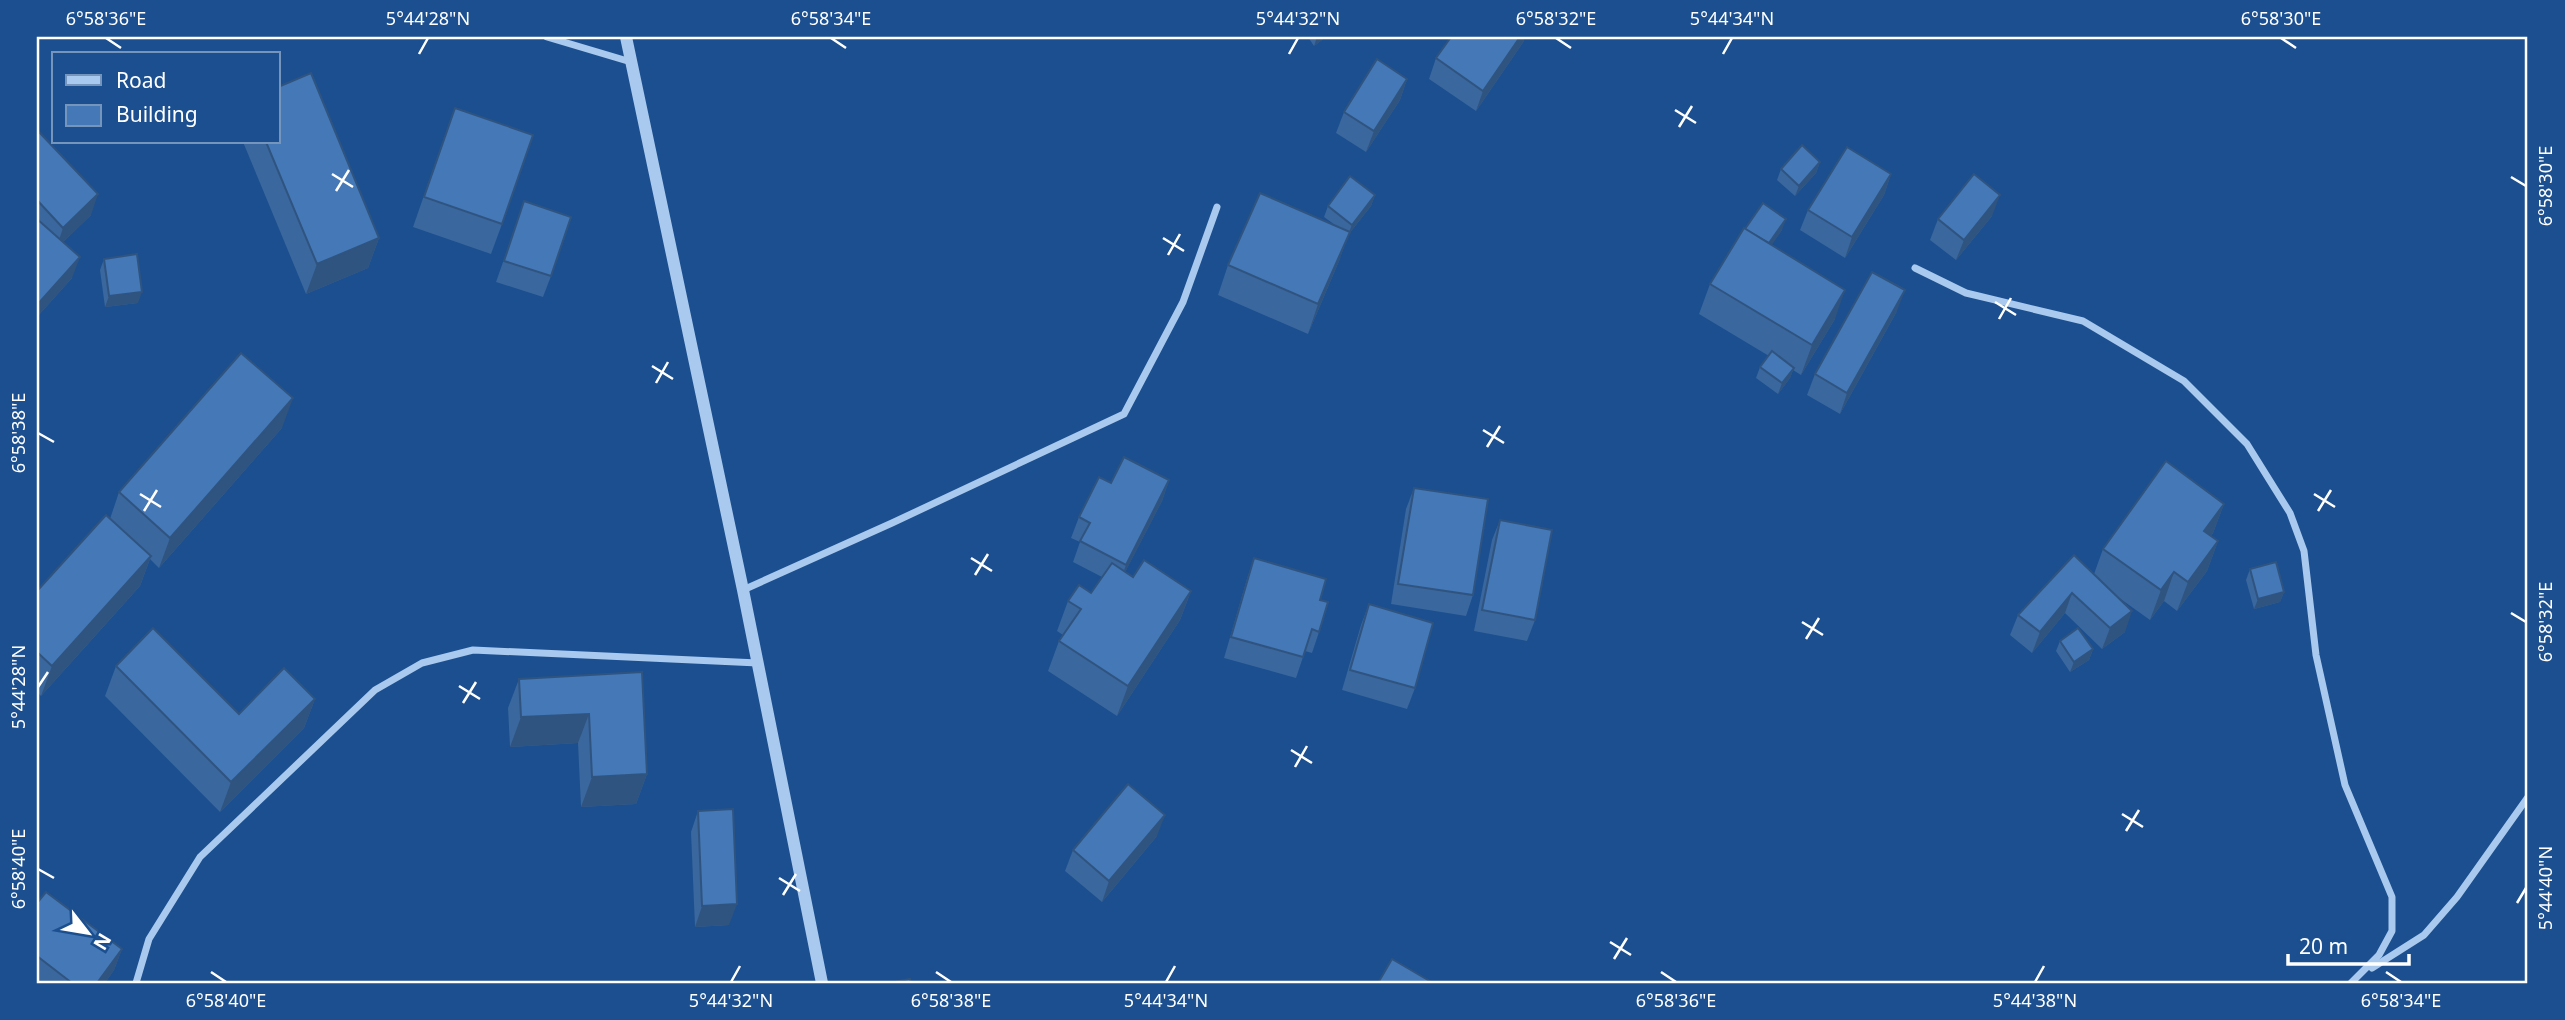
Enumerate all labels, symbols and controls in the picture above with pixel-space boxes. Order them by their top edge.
text: 6°58'36"E [66,6,146,30]
text: 5°44'28"N [386,6,470,30]
text: 6°58'34"E [791,6,871,30]
text: 5°44'32"N [1256,6,1340,30]
text: 6°58'32"E [1516,6,1596,30]
text: 5°44'34"N [1690,6,1774,30]
text: 6°58'30"E [2241,6,2321,30]
legend [52,52,280,144]
text: Road [116,66,166,94]
text: Building [116,100,198,128]
text: 6°58'30"E [2533,146,2557,226]
text: 6°58'38"E [6,393,30,473]
text: 6°58'32"E [2533,582,2557,662]
text: 5°44'28"N [6,645,30,729]
text: 6°58'40"E [6,829,30,909]
text: 5°44'40"N [2533,846,2557,930]
north arrow [52,898,122,968]
scale bar [2288,922,2409,966]
text: N [87,928,118,955]
text: 20 m [2299,932,2348,960]
text: 6°58'40"E [186,988,266,1012]
text: 5°44'32"N [689,988,773,1012]
text: 6°58'38"E [911,988,991,1012]
text: 5°44'34"N [1124,988,1208,1012]
text: 6°58'36"E [1636,988,1716,1012]
text: 5°44'38"N [1993,988,2077,1012]
text: 6°58'34"E [2361,988,2441,1012]

